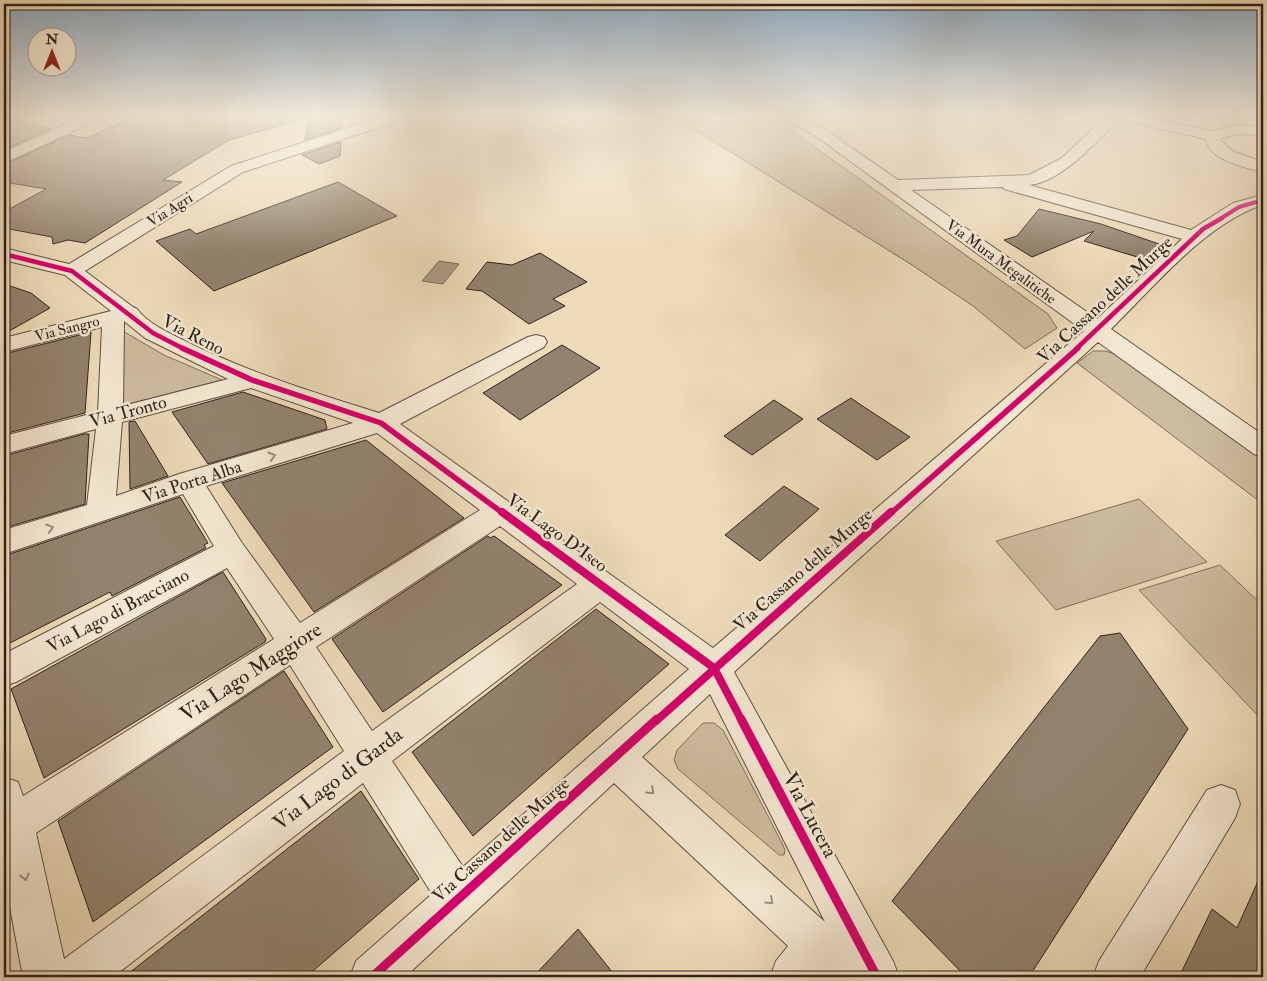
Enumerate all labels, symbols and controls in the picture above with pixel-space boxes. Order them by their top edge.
north arrow [28,28,78,78]
text: N [45,31,59,48]
street label: Via Agri [144,189,196,231]
street label: Via Mura Megalitiche [942,216,1060,308]
street label: Via Cassano delle Murge [1032,231,1178,369]
street label: Via Reno [158,310,228,361]
street label: Via Sangro [33,312,101,346]
street label: Via Tronto [87,391,169,433]
one-way arrow [267,452,275,462]
street label: Via Porta Alba [139,455,245,509]
street label: Via Lago D'Iseo [502,489,612,578]
street label: Via Cassano delle Murge [729,503,878,637]
one-way arrow [46,523,54,533]
street label: Via Lago di Bracciano [43,564,194,658]
street label: Via Lago Maggiore [175,616,327,728]
street label: Via Lago di Garda [268,721,408,837]
street label: Via Lucera [776,768,844,863]
street label: Via Cassano delle Murge [428,772,575,908]
one-way arrow [645,785,654,794]
one-way arrow [19,873,29,882]
one-way arrow [765,895,774,904]

